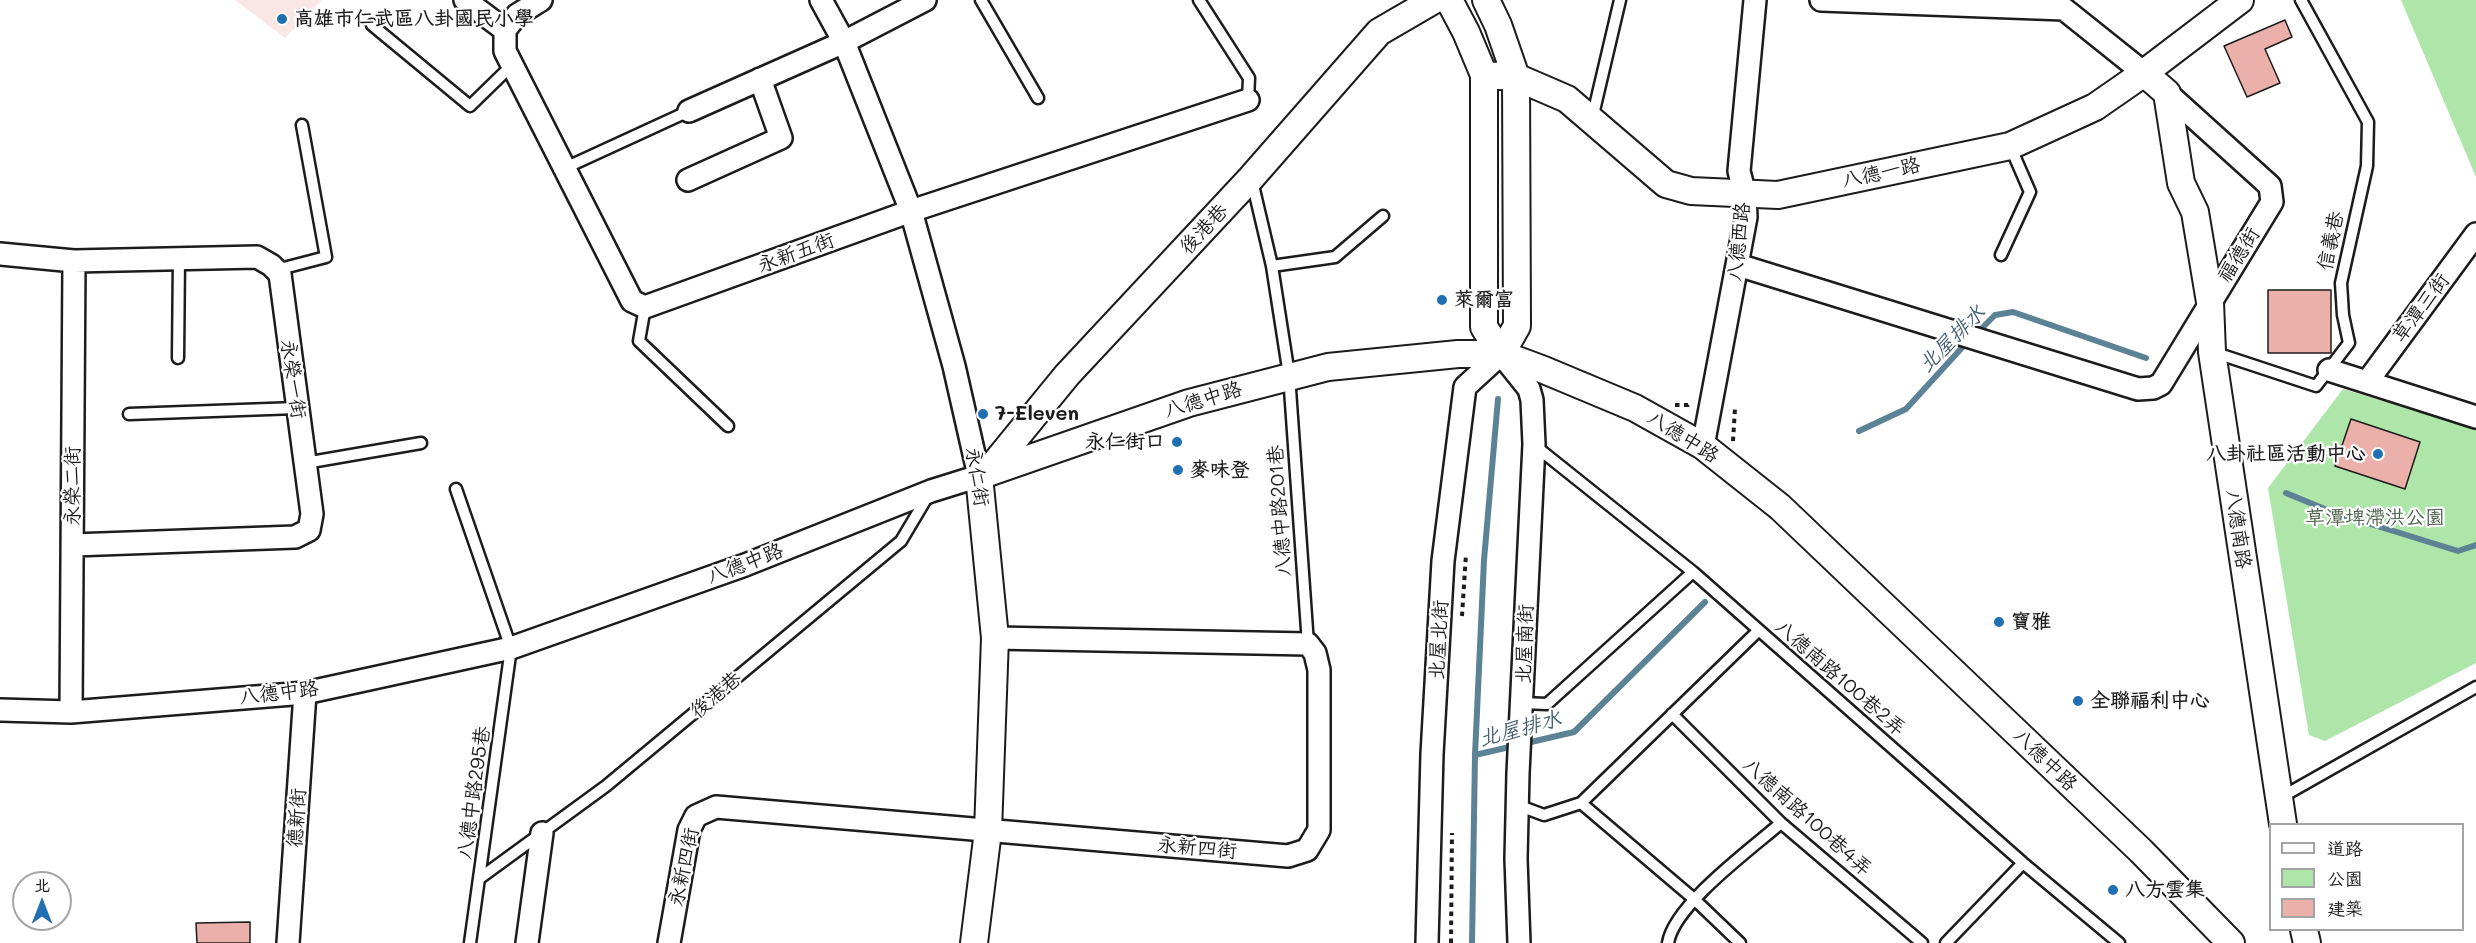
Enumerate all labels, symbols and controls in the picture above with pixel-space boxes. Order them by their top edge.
place label: 高雄市仁武區八卦國民小學 [294,7,534,31]
marker: 高雄市仁武區八卦國民小學 [275,12,289,26]
street label: 八德一路 [1839,153,1923,193]
street label: 後港巷 [1175,199,1233,259]
street label: 八德西路 [1723,201,1755,283]
street label: 信義巷 [2313,209,2349,273]
street label: 福德街 [2213,223,2265,287]
street label: 永新五街 [754,228,838,278]
street label: 草潭三街 [2387,269,2455,347]
place label: 萊爾富 [1454,288,1514,312]
marker: 萊爾富 [1435,293,1449,307]
water label: 北屋排水 [1913,300,1991,378]
street label: 永榮一街 [276,338,310,420]
street label: 八德中路 [1161,377,1245,423]
place label: 7-Eleven [995,402,1079,426]
street label: 八德中路 [1643,406,1723,468]
marker: 7-Eleven [976,407,990,421]
place label: 永仁街口 [1085,430,1165,454]
marker: 永仁街口 [1170,435,1184,449]
place label: 八卦社區活動中心 [2206,442,2366,466]
street label: 八德中路201巷 [1263,444,1297,578]
street label: 永仁街 [960,445,994,509]
street label: 永榮二街 [61,446,85,526]
marker: 八卦社區活動中心 [2371,447,2385,461]
place label: 麥味登 [1190,458,1250,482]
marker: 麥味登 [1171,463,1185,477]
street label: 八德南路 [2221,488,2255,570]
park label: 草潭埤滯洪公園 [2305,506,2445,530]
street label: 八德中路 [703,538,787,590]
street label: 北屋北街 [1425,599,1453,681]
street label: 北屋南街 [1512,604,1538,684]
place label: 寶雅 [2011,610,2051,634]
street label: 八德南路100巷2弄 [1770,615,1910,741]
marker: 寶雅 [1992,615,2006,629]
street label: 後港巷 [685,667,747,723]
street label: 八德中路 [238,676,320,710]
place label: 全聯福利中心 [2090,689,2210,713]
marker: 全聯福利中心 [2071,694,2085,708]
water label: 北屋排水 [1476,706,1564,752]
street label: 八德中路 [2008,724,2082,796]
street label: 八德中路295巷 [453,725,495,861]
street label: 八德南路100巷4弄 [1738,753,1876,881]
street label: 德新街 [283,787,311,849]
legend [2269,823,2464,931]
street label: 永新四街 [664,825,704,909]
street label: 永新四街 [1156,833,1238,863]
text: 道路 [2327,836,2363,860]
text: 公園 [2327,866,2363,890]
north arrow [12,871,72,931]
text: 北 [34,874,50,895]
place label: 八方雲集 [2125,878,2205,902]
marker: 八方雲集 [2106,883,2120,897]
text: 建築 [2327,896,2363,920]

